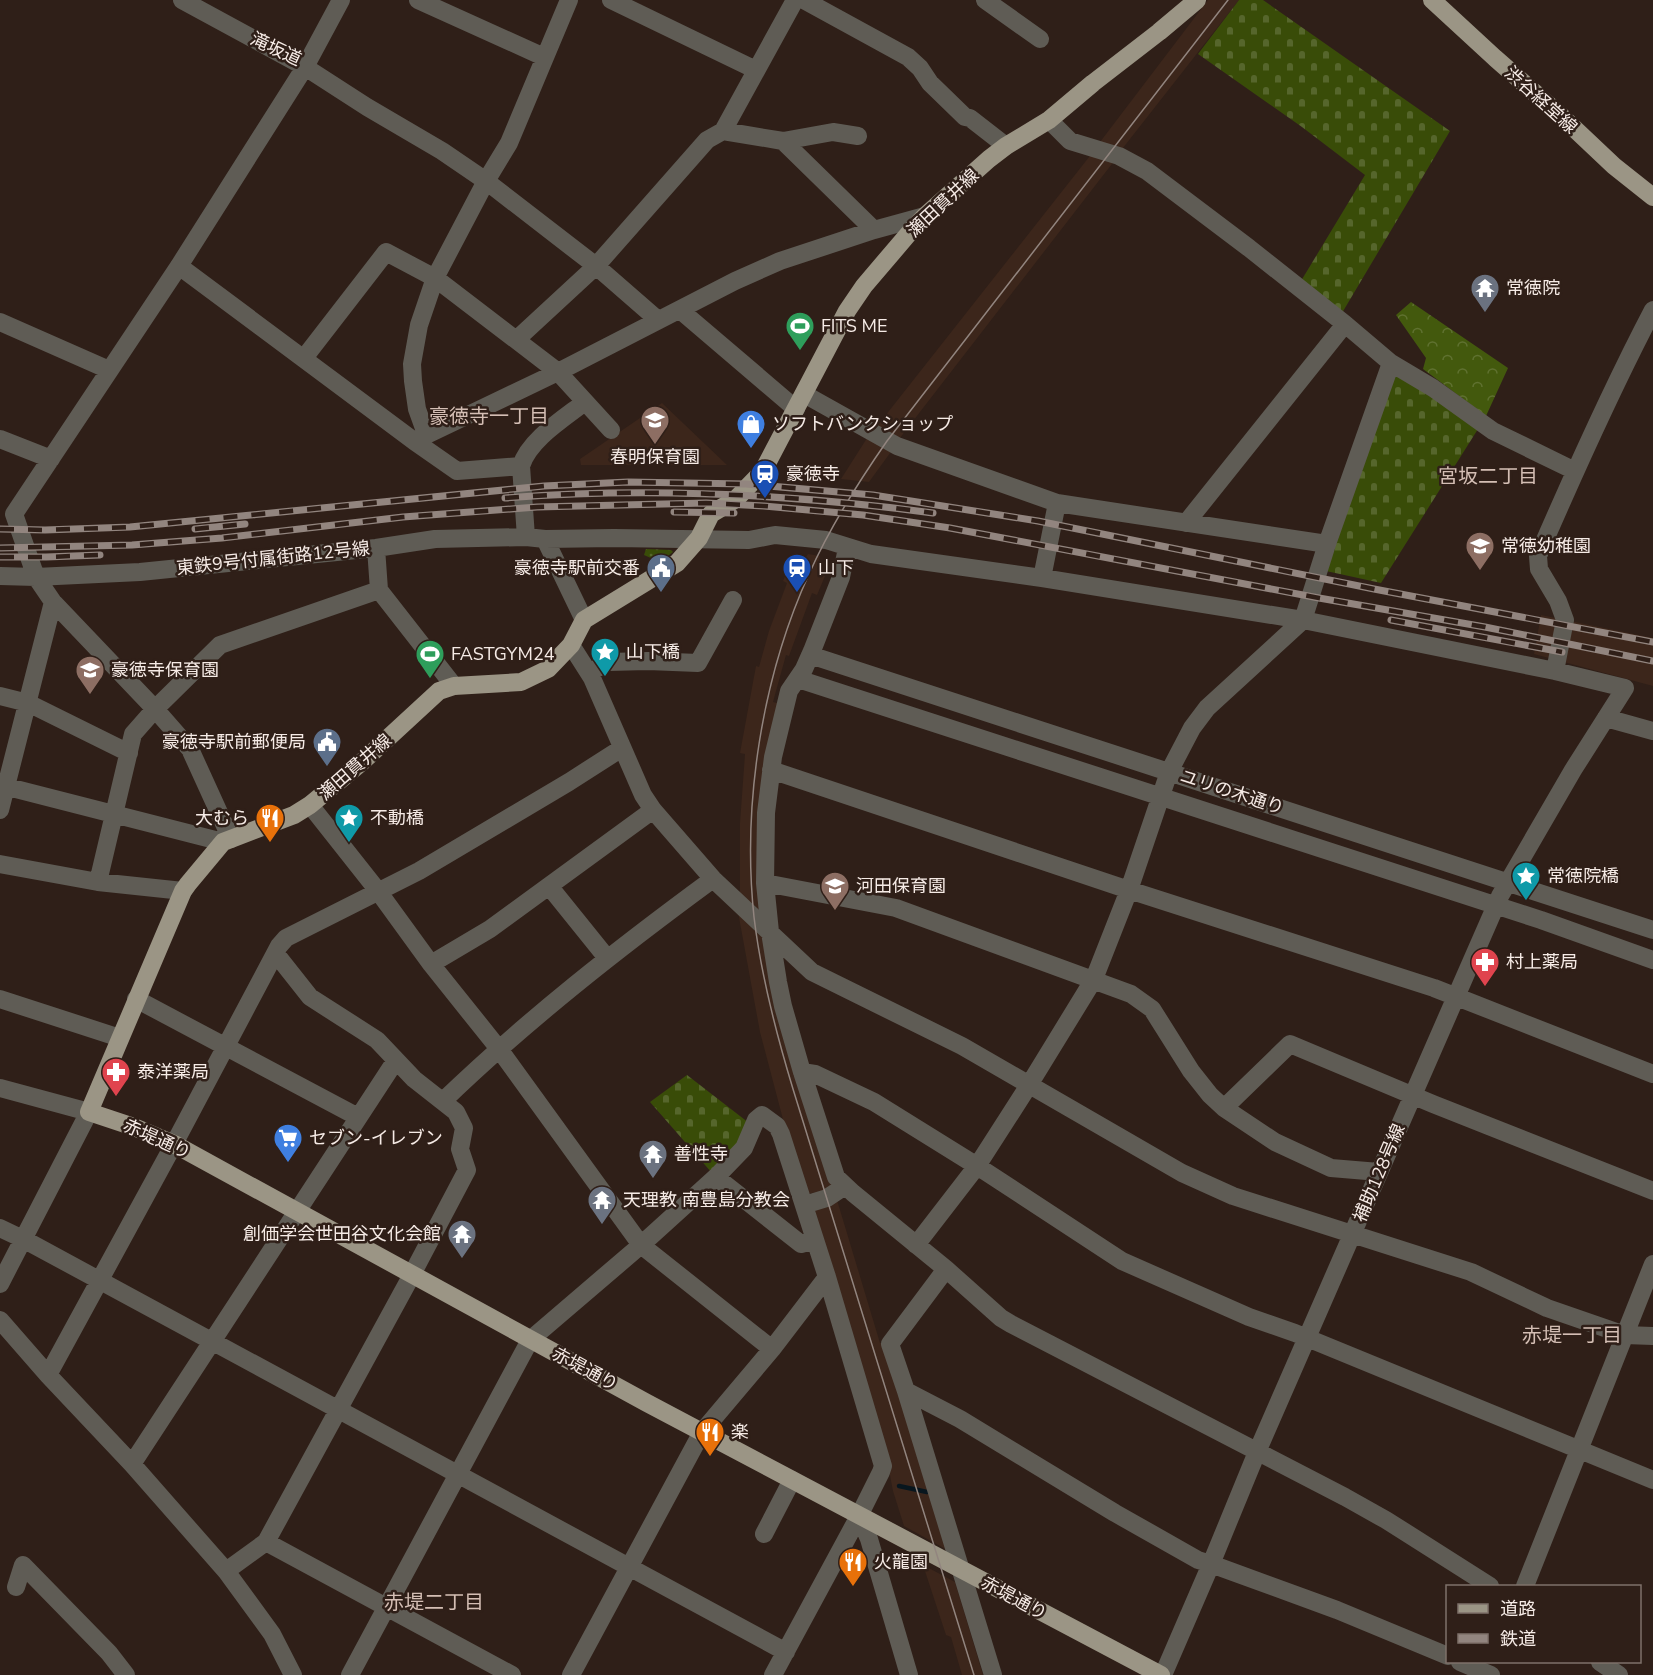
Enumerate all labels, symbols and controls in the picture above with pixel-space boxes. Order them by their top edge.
street label: 滝坂道 [246,27,306,71]
street label: 渋谷経堂線 [1500,61,1582,139]
street label: 瀬田貫井線 [902,164,984,242]
temple icon: 常徳院 [1469,272,1501,314]
place label: 常徳院 [1506,276,1560,300]
sports icon: FITS ME [784,310,816,352]
place label: FITS ME [821,314,887,338]
district label: 豪徳寺一丁目 [429,403,549,430]
school or university icon: 春明保育園 [639,404,671,446]
shop icon: ソフトバンクショップ [735,408,767,450]
place label: ソフトバンクショップ [772,412,953,436]
place label: 春明保育園 [610,445,700,469]
station icon: 豪徳寺 [749,458,781,500]
place label: 豪徳寺 [786,462,840,486]
district label: 宮坂二丁目 [1438,463,1538,490]
school or university icon: 常徳幼稚園 [1464,530,1496,572]
place label: 常徳幼稚園 [1501,534,1591,558]
street label: 東鉄9号付属街路12号線 [175,536,371,580]
public building icon: 豪徳寺駅前交番 [645,552,677,594]
station icon: 山下 [781,552,813,594]
place label: 豪徳寺駅前交番 [514,556,640,580]
place label: 山下 [818,556,854,580]
place icon: 山下橋 [589,636,621,678]
sports icon: FASTGYM24 [414,638,446,680]
place label: 山下橋 [626,640,680,664]
place label: FASTGYM24 [451,642,555,666]
school or university icon: 豪徳寺保育園 [74,654,106,696]
place label: 豪徳寺保育園 [111,658,219,682]
public building icon: 豪徳寺駅前郵便局 [311,726,343,768]
street label: 瀬田貫井線 [313,728,397,806]
place label: 豪徳寺駅前郵便局 [162,730,306,754]
street label: ユリの木通り [1177,764,1287,820]
restaurant icon: 大むら [254,802,286,844]
place icon: 不動橋 [333,802,365,844]
place label: 大むら [195,806,249,830]
place label: 不動橋 [370,806,424,830]
place icon: 常徳院橋 [1510,860,1542,902]
place label: 常徳院橋 [1547,864,1619,888]
school or university icon: 河田保育園 [819,870,851,912]
place label: 河田保育園 [856,874,946,898]
pharmacy icon: 村上薬局 [1469,946,1501,988]
place label: 村上薬局 [1506,950,1578,974]
pharmacy icon: 泰洋薬局 [100,1056,132,1098]
place label: 泰洋薬局 [137,1060,209,1084]
street label: 赤堤通り [119,1113,195,1165]
street label: 補助128号線 [1348,1120,1410,1226]
supermarket icon: セブン-イレブン [272,1122,304,1164]
place label: セブン-イレブン [309,1126,443,1150]
temple icon: 善性寺 [637,1138,669,1180]
place label: 善性寺 [674,1142,728,1166]
temple icon: 天理教 南豊島分教会 [586,1184,618,1226]
place label: 天理教 南豊島分教会 [623,1188,790,1212]
temple icon: 創価学会世田谷文化会館 [446,1218,478,1260]
place label: 創価学会世田谷文化会館 [243,1222,441,1246]
district label: 赤堤一丁目 [1522,1322,1622,1349]
street label: 赤堤通り [548,1342,622,1396]
restaurant icon: 楽 [694,1416,726,1458]
place label: 楽 [731,1420,749,1444]
restaurant icon: 火龍園 [837,1546,869,1588]
place label: 火龍園 [874,1550,928,1574]
street label: 赤堤通り [977,1571,1051,1625]
legend [1446,1585,1641,1663]
district label: 赤堤二丁目 [384,1589,484,1616]
text: 道路 [1500,1597,1536,1621]
text: 鉄道 [1500,1627,1536,1651]

